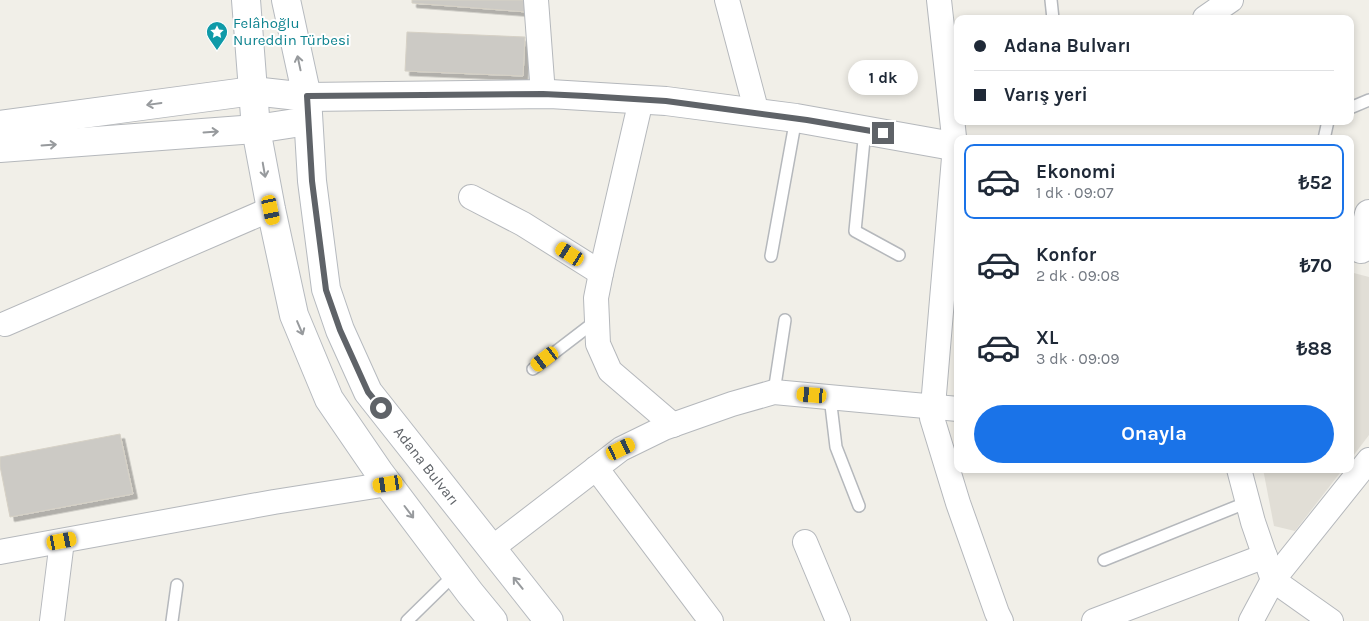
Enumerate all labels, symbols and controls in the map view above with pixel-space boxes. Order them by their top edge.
place label: Felâhoğlu Nureddin Türbesi [233,14,350,49]
place icon: Felâhoğlu Nureddin Türbesi [205,20,229,51]
text: Adana Bulvarı [1004,35,1131,57]
one-way arrow [294,55,304,71]
callout: 1 dk [848,61,918,96]
text: 1 dk [868,68,898,87]
text: Varış yeri [1004,84,1088,106]
one-way arrow [146,99,162,109]
route end [872,122,894,144]
one-way arrow [202,127,218,137]
one-way arrow [40,140,56,149]
icon: car [976,159,1021,204]
text: Ekonomi [1036,161,1116,183]
one-way arrow [259,162,269,178]
text: ₺52 [1299,172,1332,194]
text: 1 dk · 09:07 [1036,183,1114,202]
car [260,194,281,226]
car [553,240,586,268]
icon: car [976,242,1021,287]
text: Konfor [1036,244,1096,266]
text: ₺70 [1300,255,1332,277]
text: 2 dk · 09:08 [1036,266,1120,285]
one-way arrow [295,320,305,335]
icon: car [976,325,1021,370]
text: XL [1036,327,1058,349]
text: ₺88 [1297,338,1332,360]
car [528,344,561,374]
text: 3 dk · 09:09 [1036,349,1119,368]
car [796,386,827,404]
route start [370,397,392,419]
button: Onayla [974,405,1334,463]
street label: Adana Bulvarı [390,423,463,509]
car [604,436,637,462]
car [372,474,403,494]
one-way arrow [404,505,414,519]
car [45,531,78,551]
one-way arrow [513,577,524,590]

